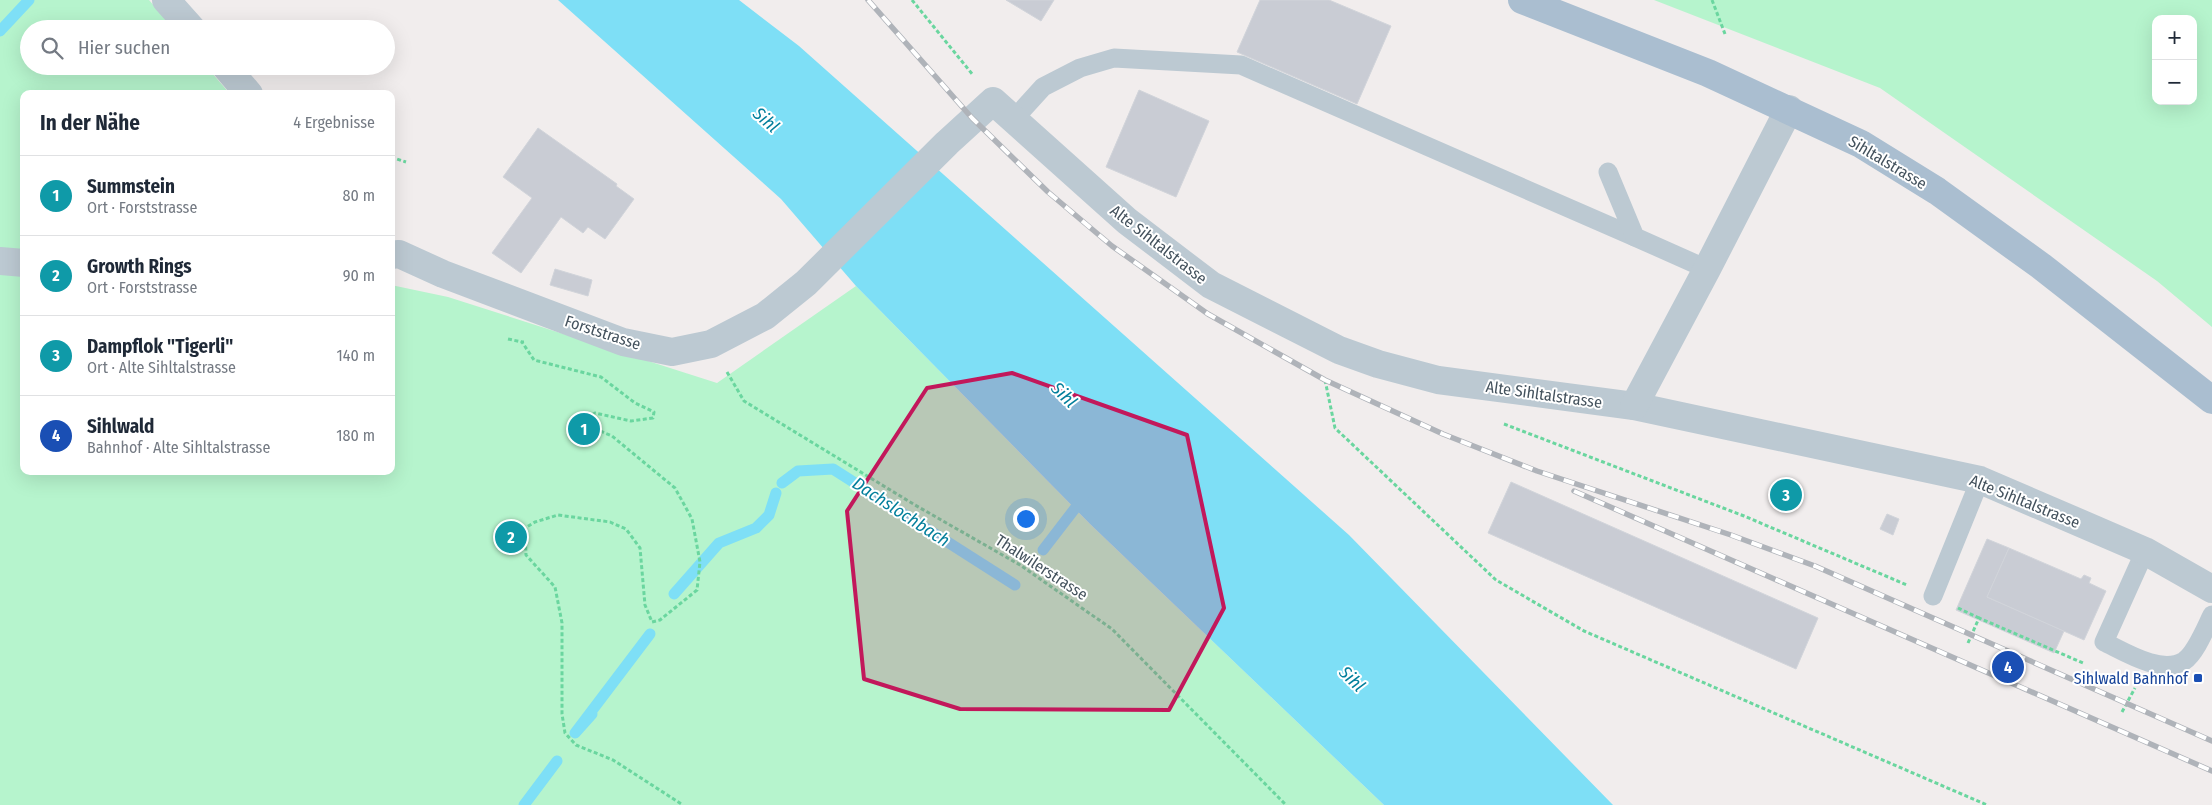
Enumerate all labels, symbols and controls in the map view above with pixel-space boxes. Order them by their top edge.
map controls [2152,15,2197,105]
button: + [2152,15,2197,60]
search box [20,20,395,75]
icon: search [38,34,66,62]
text: Hier suchen [78,36,170,59]
button: − [2152,60,2197,105]
water label: Sihl [748,102,784,138]
text: In der Nähe [40,110,140,136]
text: 4 Ergebnisse [293,113,375,132]
street label: Sihltalstrasse [1845,132,1930,193]
text: Summstein [87,175,175,198]
text: 1 [53,186,59,205]
text: 80 m [343,186,375,205]
text: Ort · Forststrasse [87,198,197,217]
street label: Alte Sihltalstrasse [1107,201,1211,288]
text: Growth Rings [87,255,192,278]
text: 2 [52,266,60,285]
text: 90 m [343,266,375,285]
text: Ort · Forststrasse [87,278,197,297]
street label: Forststrasse [563,311,643,354]
text: Dampflok "Tigerli" [87,335,233,358]
text: 3 [52,346,60,365]
text: 140 m [337,346,375,365]
text: Ort · Alte Sihltalstrasse [87,358,236,377]
water label: Sihl [1046,377,1082,413]
street label: Alte Sihltalstrasse [1485,377,1603,412]
pin: 1 [568,410,600,448]
text: Sihlwald [87,415,154,438]
text: 4 [52,426,60,445]
text: 180 m [336,426,375,445]
text: Bahnhof · Alte Sihltalstrasse [87,438,270,457]
street label: Alte Sihltalstrasse [1967,471,2083,532]
water label: Dachslochbach [848,472,954,552]
pin: 3 [1770,476,1802,514]
your location [1013,506,1039,532]
pin: 2 [495,518,527,556]
street label: Thalwilerstrasse [992,531,1091,604]
pin: 4 [1992,648,2024,686]
water label: Sihl [1334,661,1370,697]
place label: Sihlwald Bahnhof [2074,669,2189,688]
marker: Sihlwald Bahnhof [2192,672,2204,684]

